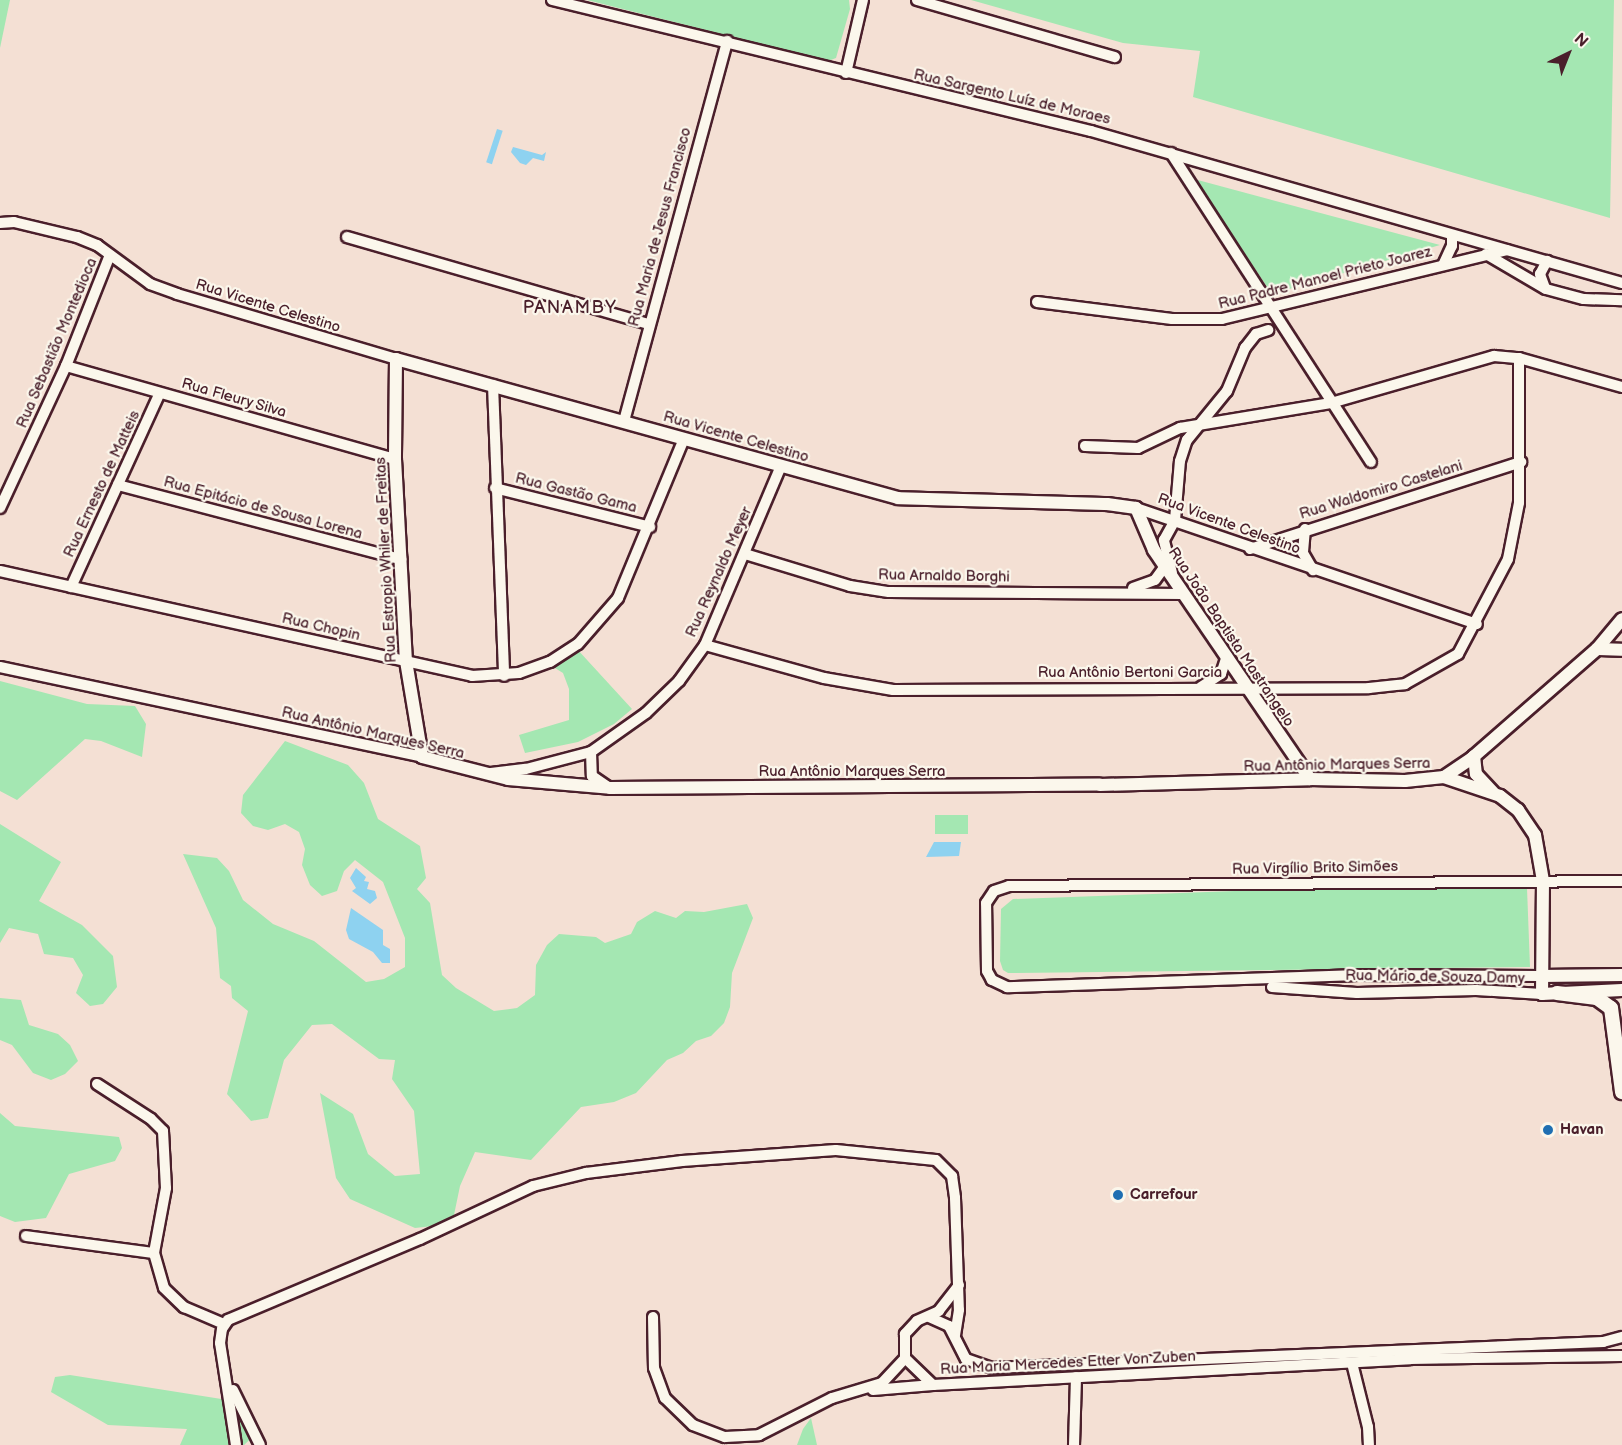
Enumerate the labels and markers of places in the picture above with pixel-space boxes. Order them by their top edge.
place label: Havan [1560,1121,1604,1139]
marker: Havan [1541,1123,1555,1137]
place label: Carrefour [1130,1186,1198,1204]
marker: Carrefour [1111,1188,1125,1202]

